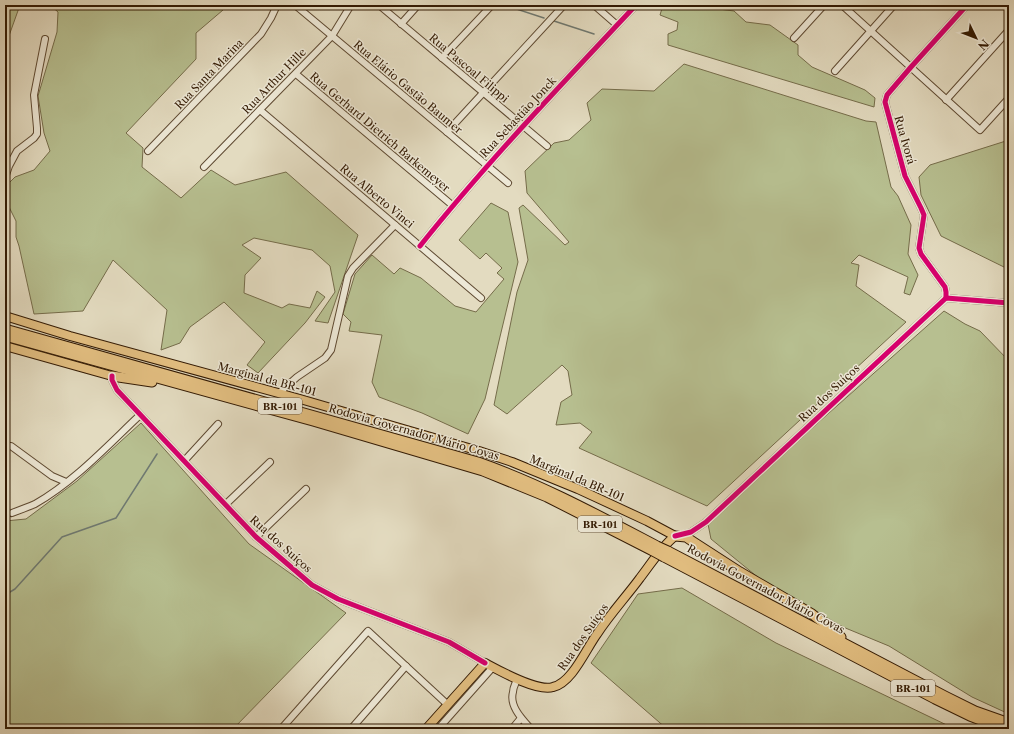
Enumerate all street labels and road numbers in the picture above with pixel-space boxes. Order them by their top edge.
street label: Rua Pascoal Filippi [426,31,512,106]
street label: Rua Santa Marina [172,36,246,112]
street label: Rua Elário Gastão Baumer [351,37,466,137]
street label: Rua Arthur Hille [239,45,309,117]
street label: Rua Gerhard Dietrich Barkemeyer [307,69,453,195]
street label: Rua Sebastião Jonck [477,73,560,160]
street label: Rua Ivorá [891,114,919,166]
street label: Rua Alberto Vinci [337,161,417,231]
street label: Marginal da BR-101 [216,359,318,399]
street label: Rua dos Suíços [795,361,863,425]
road number: BR-101 [258,398,302,414]
street label: Rodovia Governador Mário Covas [327,401,501,463]
street label: Marginal da BR-101 [528,452,627,504]
street label: Rua dos Suíços [247,512,315,576]
road number: BR-101 [578,516,622,532]
street label: Rodovia Governador Mário Covas [685,541,847,637]
street label: Rua dos Suíços [555,601,611,673]
road number: BR-101 [891,680,935,696]

